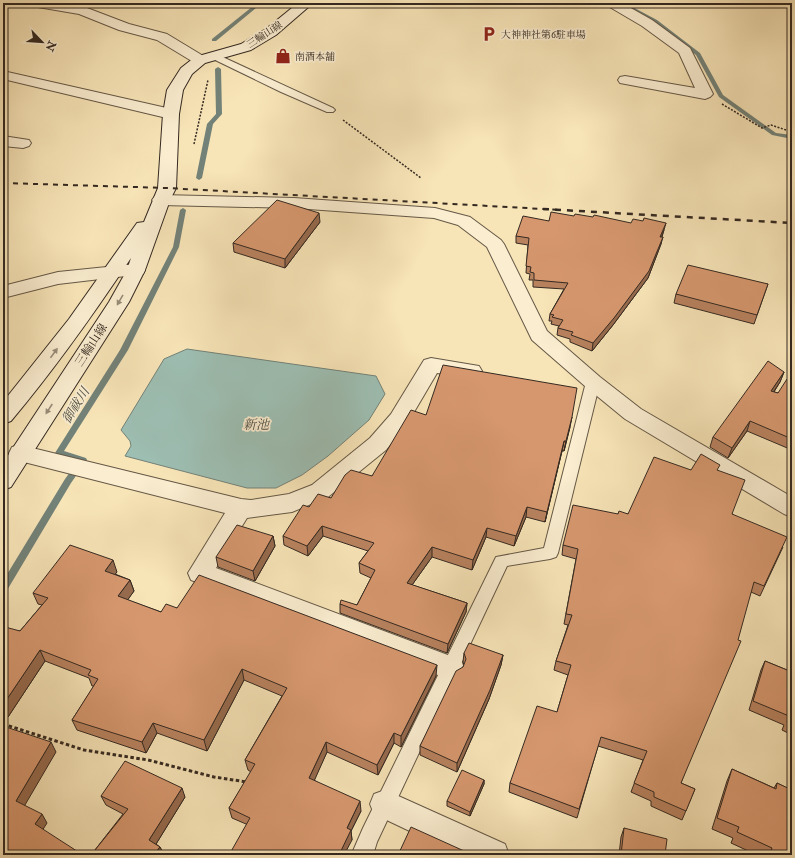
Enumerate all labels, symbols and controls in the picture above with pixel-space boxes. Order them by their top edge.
street label: 三輪山線 [245,19,285,51]
north arrow [22,22,62,62]
parking icon: 大神神社第6駐車場 [480,25,498,43]
place label: 大神神社第6駐車場 [501,29,586,41]
text: N [42,38,59,54]
shop icon: 南酒本舗 [274,47,292,65]
place label: 南酒本舗 [295,51,335,63]
one-way arrow [116,294,123,306]
street label: 三輪山線 [72,321,111,369]
one-way arrow [50,347,58,358]
water label: 御祓川 [59,383,94,426]
one-way arrow [45,404,53,414]
water label: 新池 [243,417,271,433]

